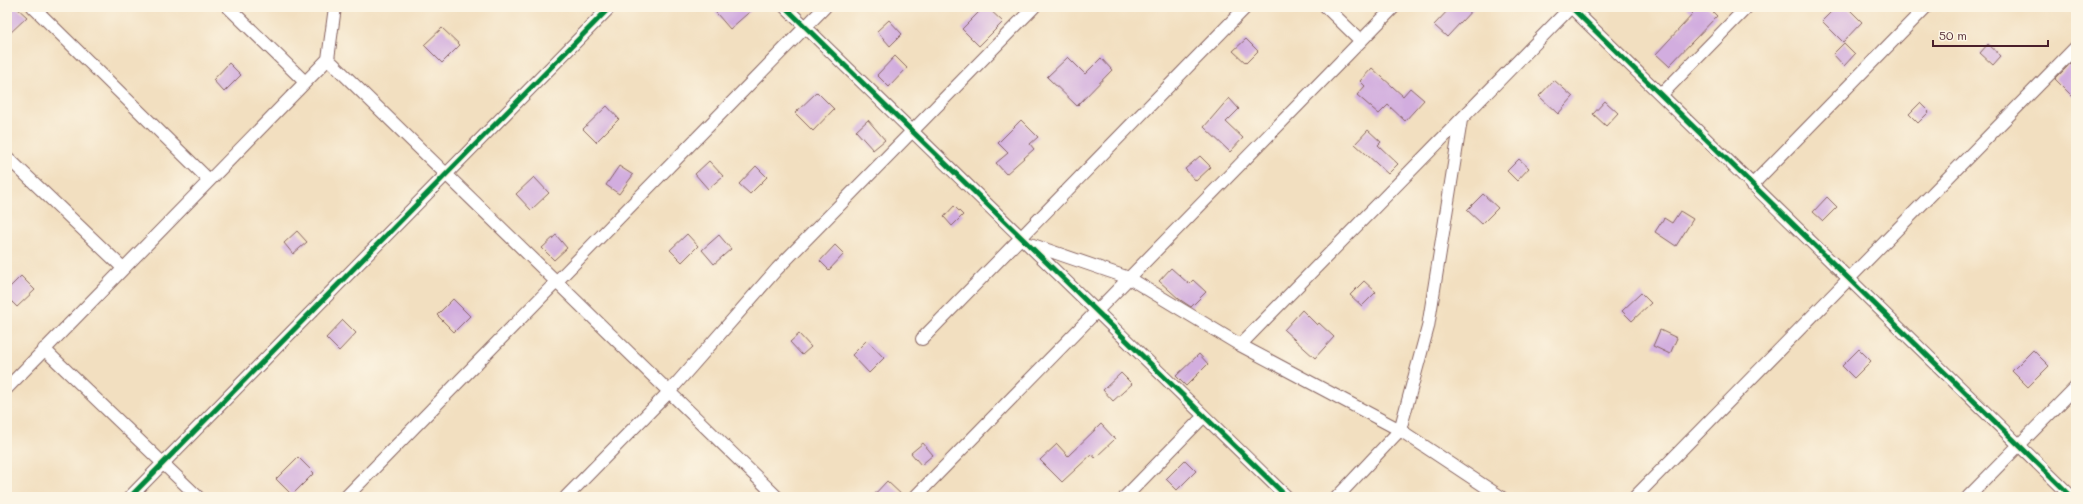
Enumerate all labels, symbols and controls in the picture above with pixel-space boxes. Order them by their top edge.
scale bar [1933,22,2048,48]
text: 50 m [1939,27,1967,43]

